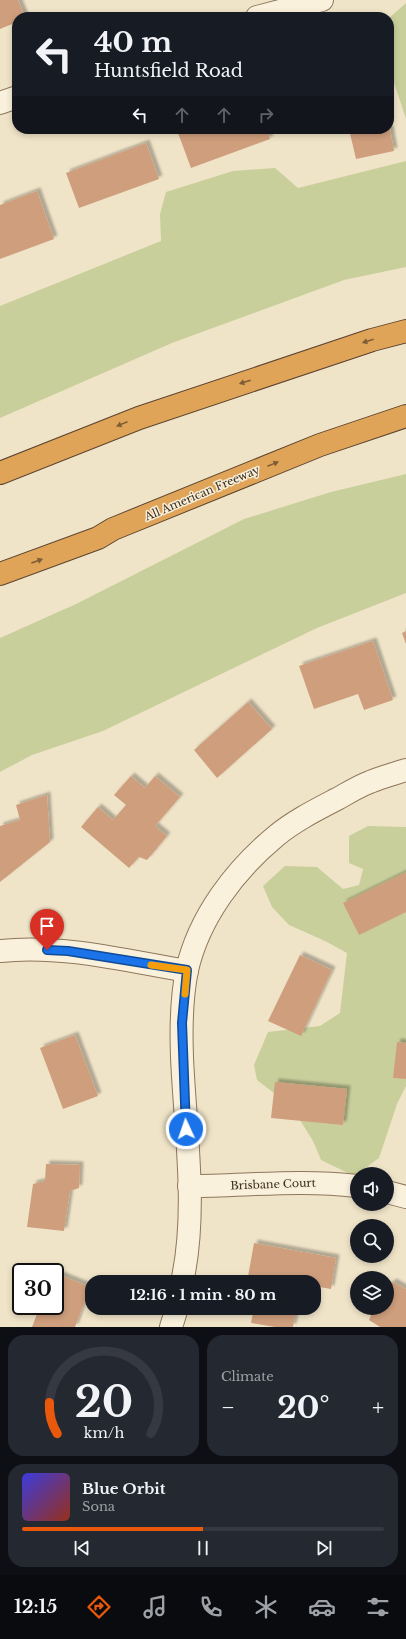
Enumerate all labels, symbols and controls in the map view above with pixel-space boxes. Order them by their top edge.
text: 40 m [94,25,172,60]
icon: left [28,28,80,80]
text: Huntsfield Road [94,60,243,82]
icon: left [129,104,151,126]
icon: ahead [171,104,193,126]
icon: ahead [213,104,235,126]
icon: right [255,104,277,126]
one-way arrow [362,338,374,344]
one-way arrow [239,379,251,385]
one-way arrow [116,422,128,428]
one-way arrow [268,460,280,466]
street label: All American Freeway [141,462,262,524]
one-way arrow [31,557,43,563]
pin [30,909,64,950]
icon: arrive [36,915,58,937]
position arrow [165,1108,207,1150]
map controls [350,1167,394,1315]
button: sound [350,1167,394,1211]
street label: Brisbane Court [230,1175,317,1192]
button: search [350,1219,394,1263]
speed limit sign: 30 [12,1263,64,1315]
button: layers [350,1271,394,1315]
text: 12:16 · 1 min · 80 m [130,1285,276,1304]
text: Climate [221,1368,274,1385]
text: 20 [74,1376,133,1427]
text: 20° [277,1389,330,1426]
text: − [221,1394,235,1421]
text: + [372,1394,384,1421]
text: km/h [83,1423,124,1441]
text: Blue Orbit [82,1479,165,1498]
text: Sona [82,1498,115,1515]
icon: previous [71,1537,93,1559]
icon: pause [192,1537,214,1559]
icon: next [313,1537,335,1559]
icon: directions [85,1593,113,1621]
icon: music [141,1593,169,1621]
icon: phone [197,1593,225,1621]
icon: climate [252,1593,280,1621]
icon: car [308,1593,336,1621]
icon: filters [364,1593,392,1621]
text: 12:15 [14,1596,57,1618]

